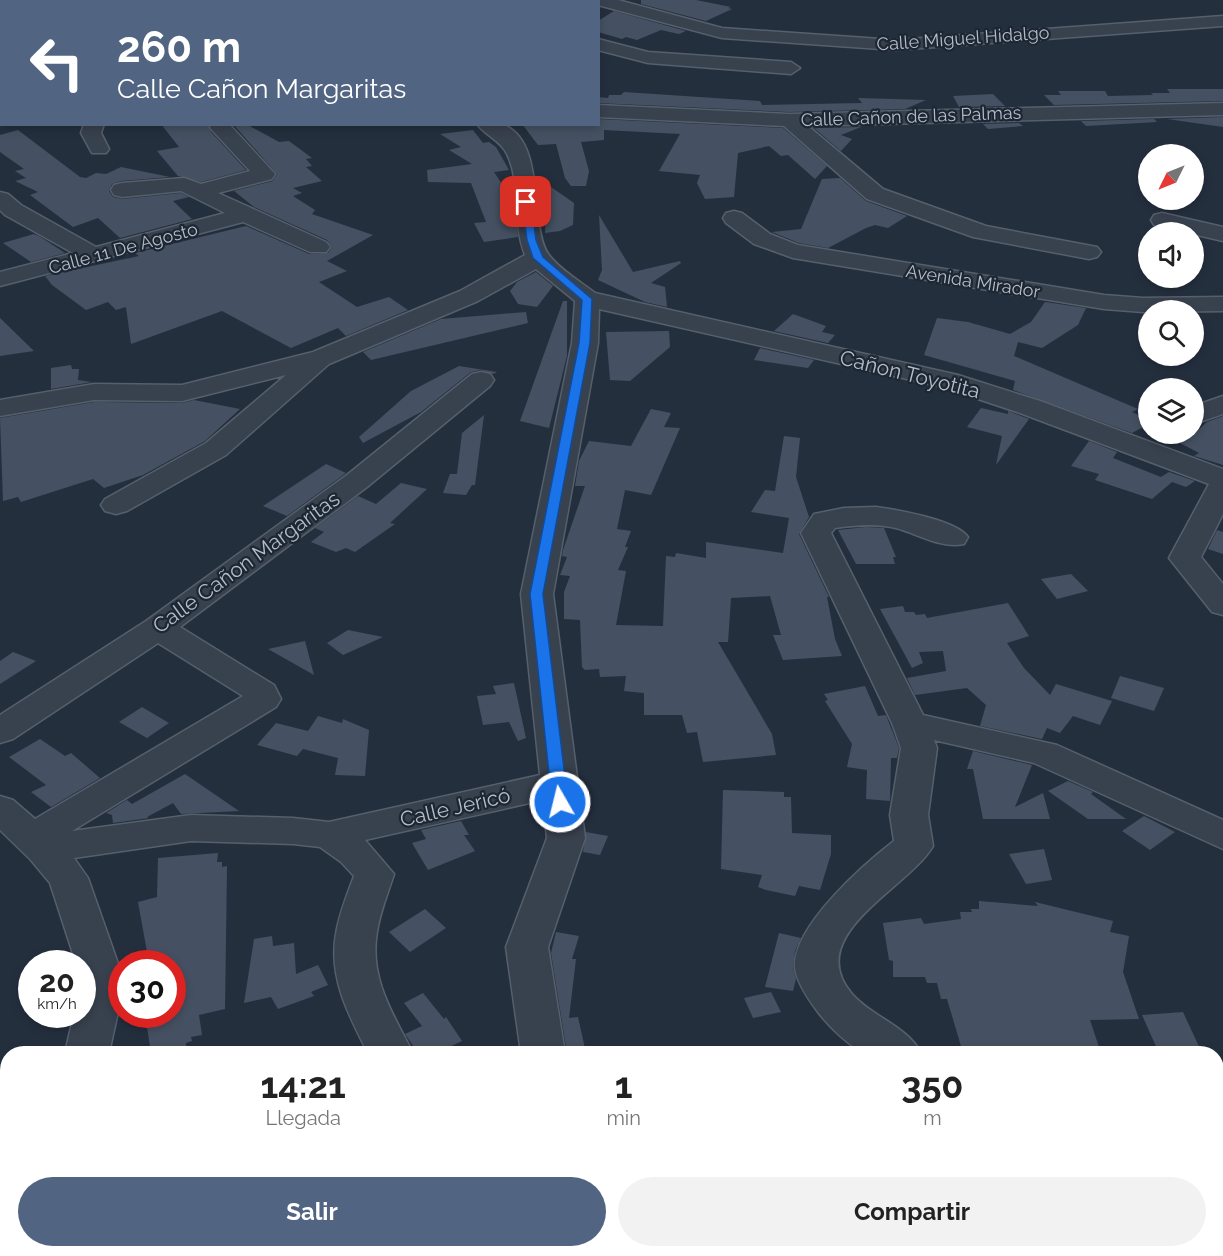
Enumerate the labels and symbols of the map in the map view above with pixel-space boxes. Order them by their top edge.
street label: Calle Miguel Hidalgo [876,21,1050,55]
street label: Calle Cañon de las Palmas [800,102,1022,130]
north arrow [1138,144,1204,210]
pin [500,176,551,227]
street label: Calle 11 De Agosto [46,218,200,278]
street label: Avenida Mirador [904,260,1042,302]
street label: Cañon Toyotita [837,345,983,403]
street label: Calle Cañon Margaritas [148,486,344,638]
position arrow [528,770,592,834]
street label: Calle Jericó [397,782,513,832]
speed limit sign: 30 [108,950,186,1028]

